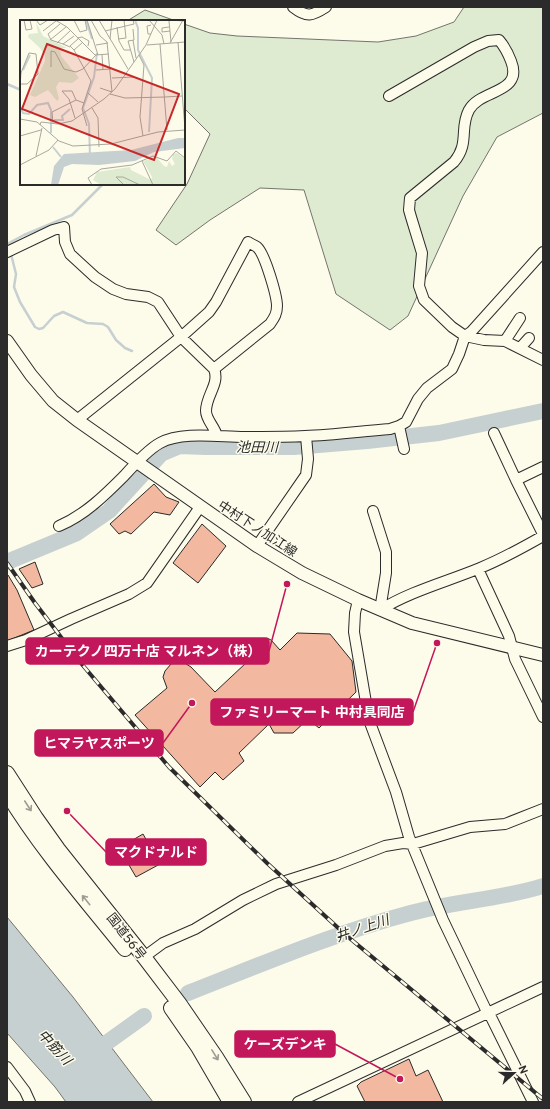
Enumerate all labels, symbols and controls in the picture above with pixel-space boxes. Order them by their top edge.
inset map [20,20,185,185]
water label: 池田川 [236,440,280,457]
street label: 中村下ノ加江線 [214,497,300,561]
callout: カーテクノ四万十店 マルネン（株） [26,638,269,664]
text: カーテクノ四万十店 マルネン（株） [35,643,261,661]
callout: ファミリーマート 中村具同店 [211,699,413,725]
text: ファミリーマート 中村具同店 [219,704,405,722]
callout: ヒマラヤスポーツ [35,730,163,756]
text: ヒマラヤスポーツ [43,736,155,753]
one-way arrow [24,800,32,811]
callout: マクドナルド [106,839,206,865]
text: マクドナルド [114,845,198,862]
one-way arrow [81,894,90,905]
street label: 国道56号 [102,911,149,964]
water label: 井ノ上川 [333,912,394,947]
water label: 中筋川 [33,1027,76,1071]
callout: ケーズデンキ [235,1031,335,1057]
text: ケーズデンキ [243,1036,327,1054]
one-way arrow [211,1049,219,1060]
north arrow [494,1053,534,1093]
text: N [514,1064,530,1076]

